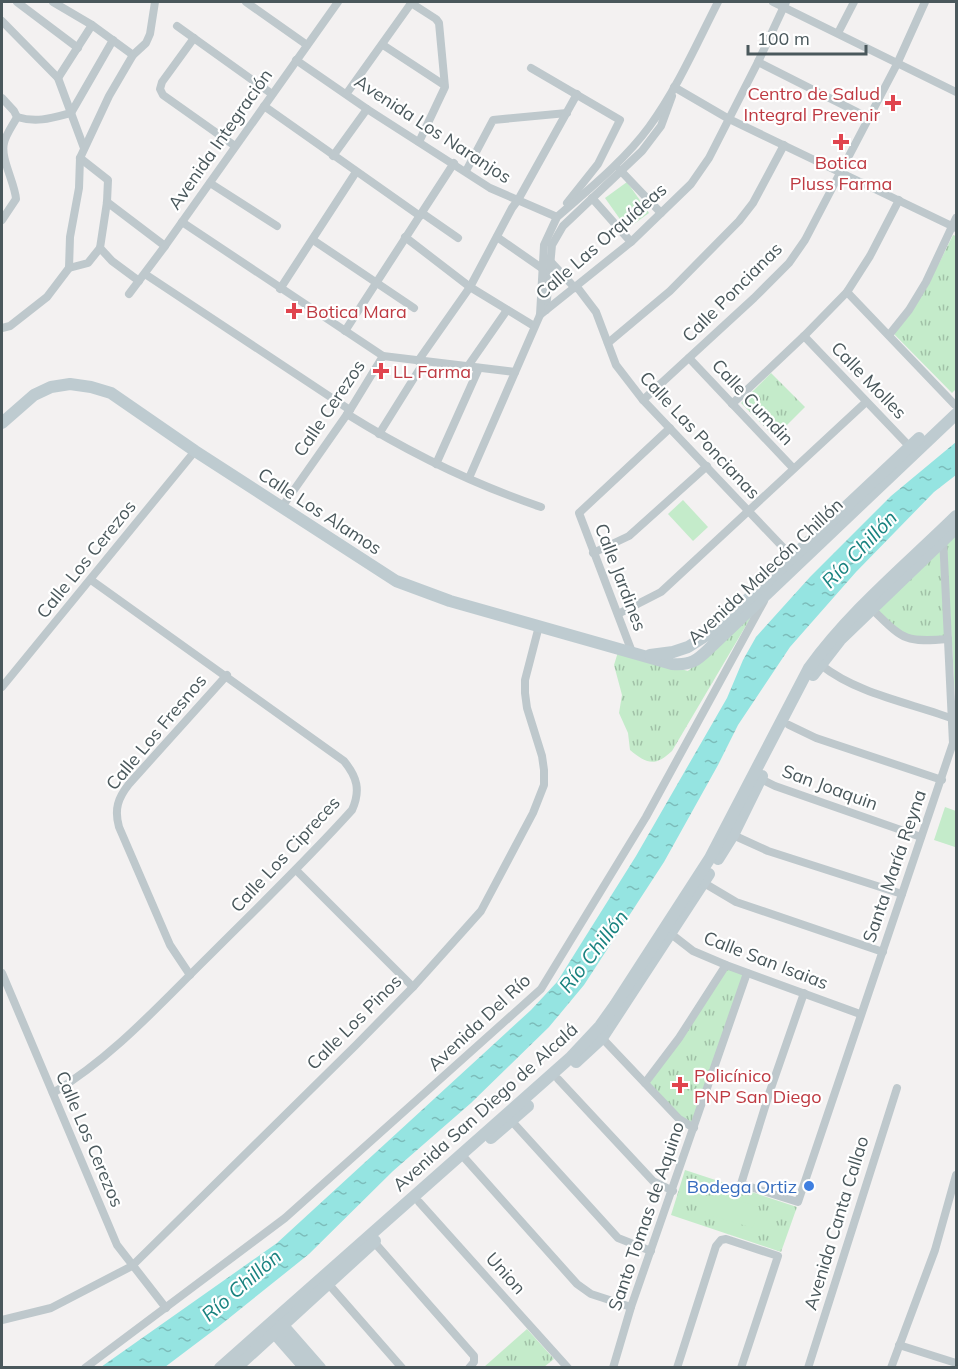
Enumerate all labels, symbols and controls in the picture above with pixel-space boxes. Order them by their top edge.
scale bar [748,18,866,56]
text: 100 m [757,27,810,50]
street label: Avenida Integración [163,64,277,214]
street label: Avenida Los Naranjos [350,70,516,188]
place label: Centro de Salud Integral Prevenir [743,82,880,126]
marker: Centro de Salud Integral Prevenir [884,94,902,112]
marker: Botica Pluss Farma [834,135,848,149]
place label: Botica Pluss Farma [790,151,892,195]
street label: Calle Las Orquídeas [531,178,671,304]
street label: Calle Poncianas [677,237,787,347]
place label: Botica Mara [306,300,407,323]
marker: Botica Mara [287,304,301,318]
street label: Calle Molles [826,336,912,424]
street label: Calle Cumdin [707,354,799,450]
street label: Calle Cerezos [288,355,370,461]
place label: LL Farma [393,360,471,383]
marker: LL Farma [374,364,388,378]
street label: Calle Las Poncianas [635,366,765,504]
street label: Calle Los Alamos [254,462,386,560]
street label: Avenida Malecón Chillón [682,493,848,649]
street label: Calle Los Cerezos [31,495,141,623]
water label: Río Chillón [816,505,902,593]
street label: Calle Jardines [590,520,652,634]
street label: Calle Los Fresnos [101,669,211,795]
street label: San Joaquin [779,759,881,815]
street label: Santa María Reyna [857,787,931,945]
street label: Calle Los Cipreces [225,791,345,917]
water label: Río Chillón [553,905,633,997]
street label: Calle San Isaias [700,926,832,994]
street label: Avenida Del Río [423,968,535,1076]
street label: Calle Los Pinos [302,970,406,1074]
street label: Avenida San Diego de Alcalá [388,1018,582,1196]
place label: Policínico PNP San Diego [694,1064,822,1108]
street label: Calle Los Cerezos [51,1068,129,1211]
marker: Policínico PNP San Diego [671,1076,689,1094]
street label: Santo Tomas de Aquino [603,1118,689,1314]
street label: Avenida Canta Callao [799,1133,873,1313]
place label: Bodega Ortiz [687,1175,797,1198]
marker: Bodega Ortiz [802,1179,816,1193]
water label: Río Chillón [196,1243,286,1327]
street label: Union [481,1247,531,1299]

